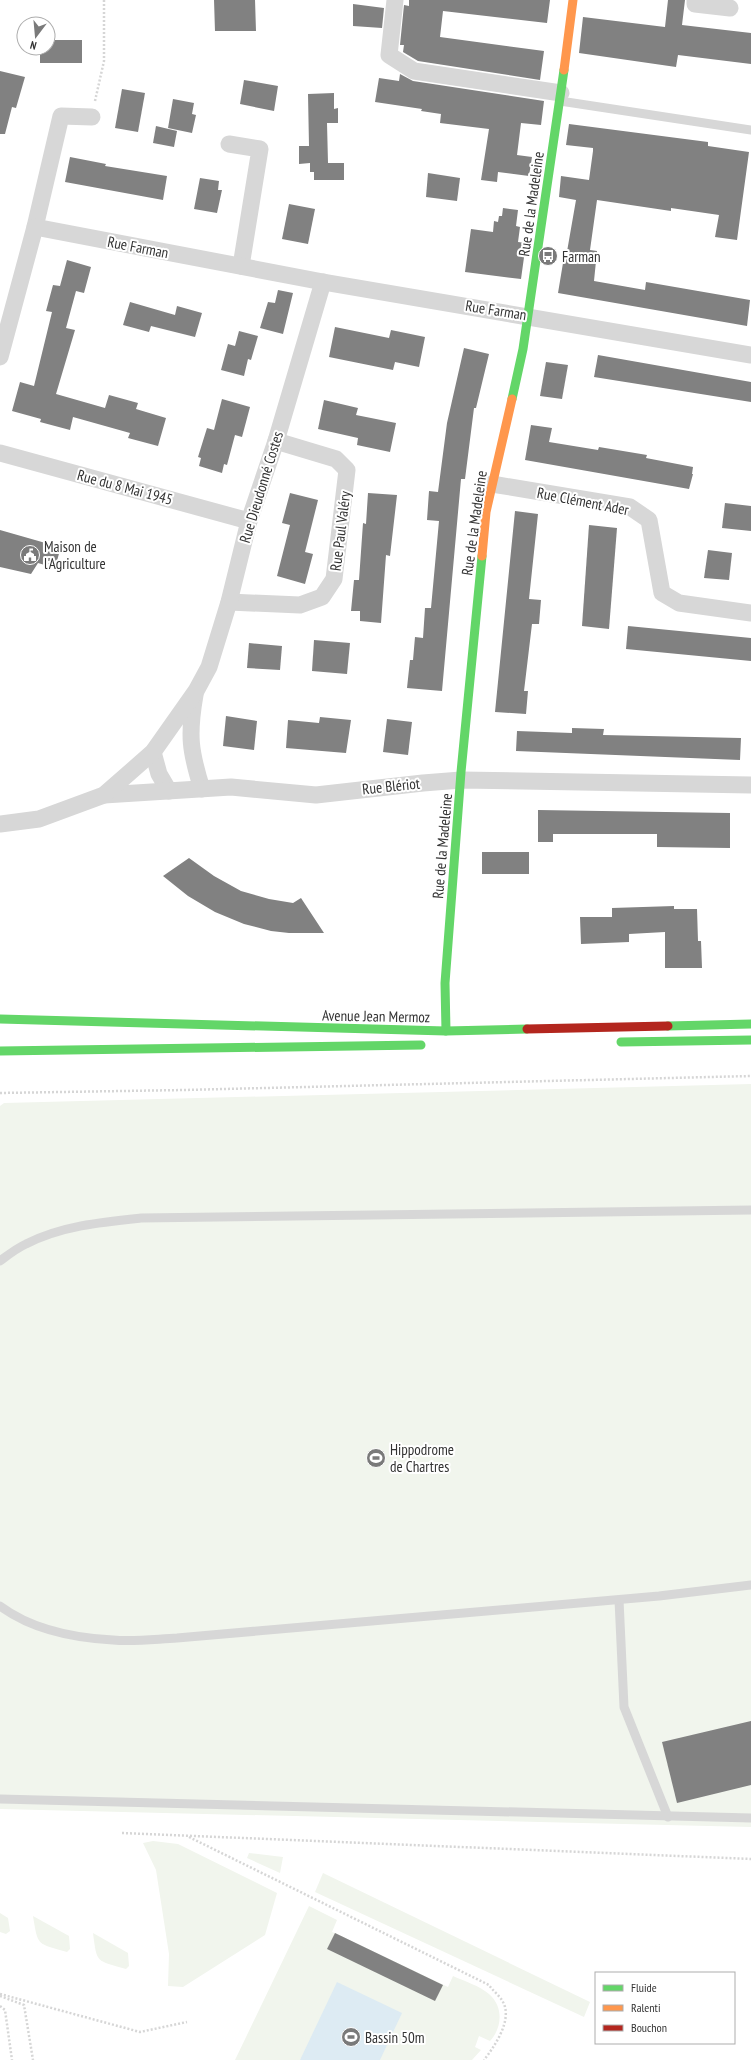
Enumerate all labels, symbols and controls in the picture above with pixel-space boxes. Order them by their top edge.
north arrow [16,16,56,56]
text: N [28,38,38,53]
street label: Rue de la Madeleine [514,150,548,258]
street label: Rue Farman [106,232,170,262]
bus stop icon: Farman [537,245,559,267]
place label: Farman [562,247,601,266]
street label: Rue Farman [464,296,528,324]
street label: Rue Dieudonné Costes [235,429,287,545]
street label: Rue du 8 Mai 1945 [75,465,175,509]
street label: Rue de la Madeleine [457,469,491,577]
street label: Rue Clément Ader [536,483,631,519]
street label: Rue Paul Valéry [326,490,354,572]
place label: Maison de l'Agriculture [44,537,106,573]
public building icon: Maison de l'Agriculture [19,544,41,566]
street label: Rue Blériot [361,774,421,798]
street label: Rue de la Madeleine [428,793,456,899]
street label: Avenue Jean Mermoz [322,1006,430,1026]
place label: Hippodrome de Chartres [390,1440,454,1476]
sports icon: Hippodrome de Chartres [365,1447,387,1469]
legend [595,1972,735,2044]
text: Fluide [631,1980,657,1995]
text: Ralenti [631,2000,660,2015]
text: Bouchon [631,2020,667,2035]
sports icon: Bassin 50m [340,2026,362,2048]
place label: Bassin 50m [365,2028,425,2047]

